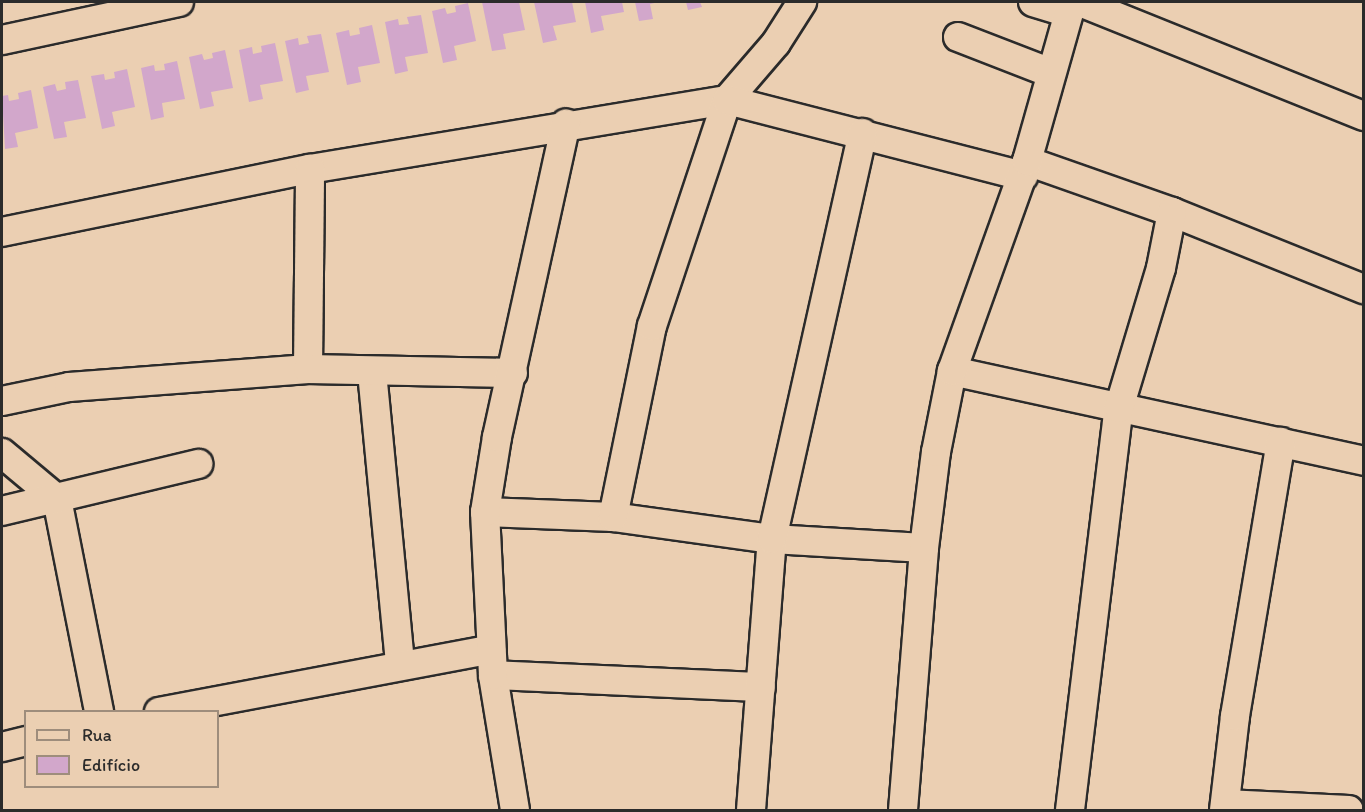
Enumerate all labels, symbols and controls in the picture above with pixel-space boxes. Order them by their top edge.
legend [24,710,219,788]
text: Rua [82,724,112,746]
text: Edifício [82,754,140,776]

